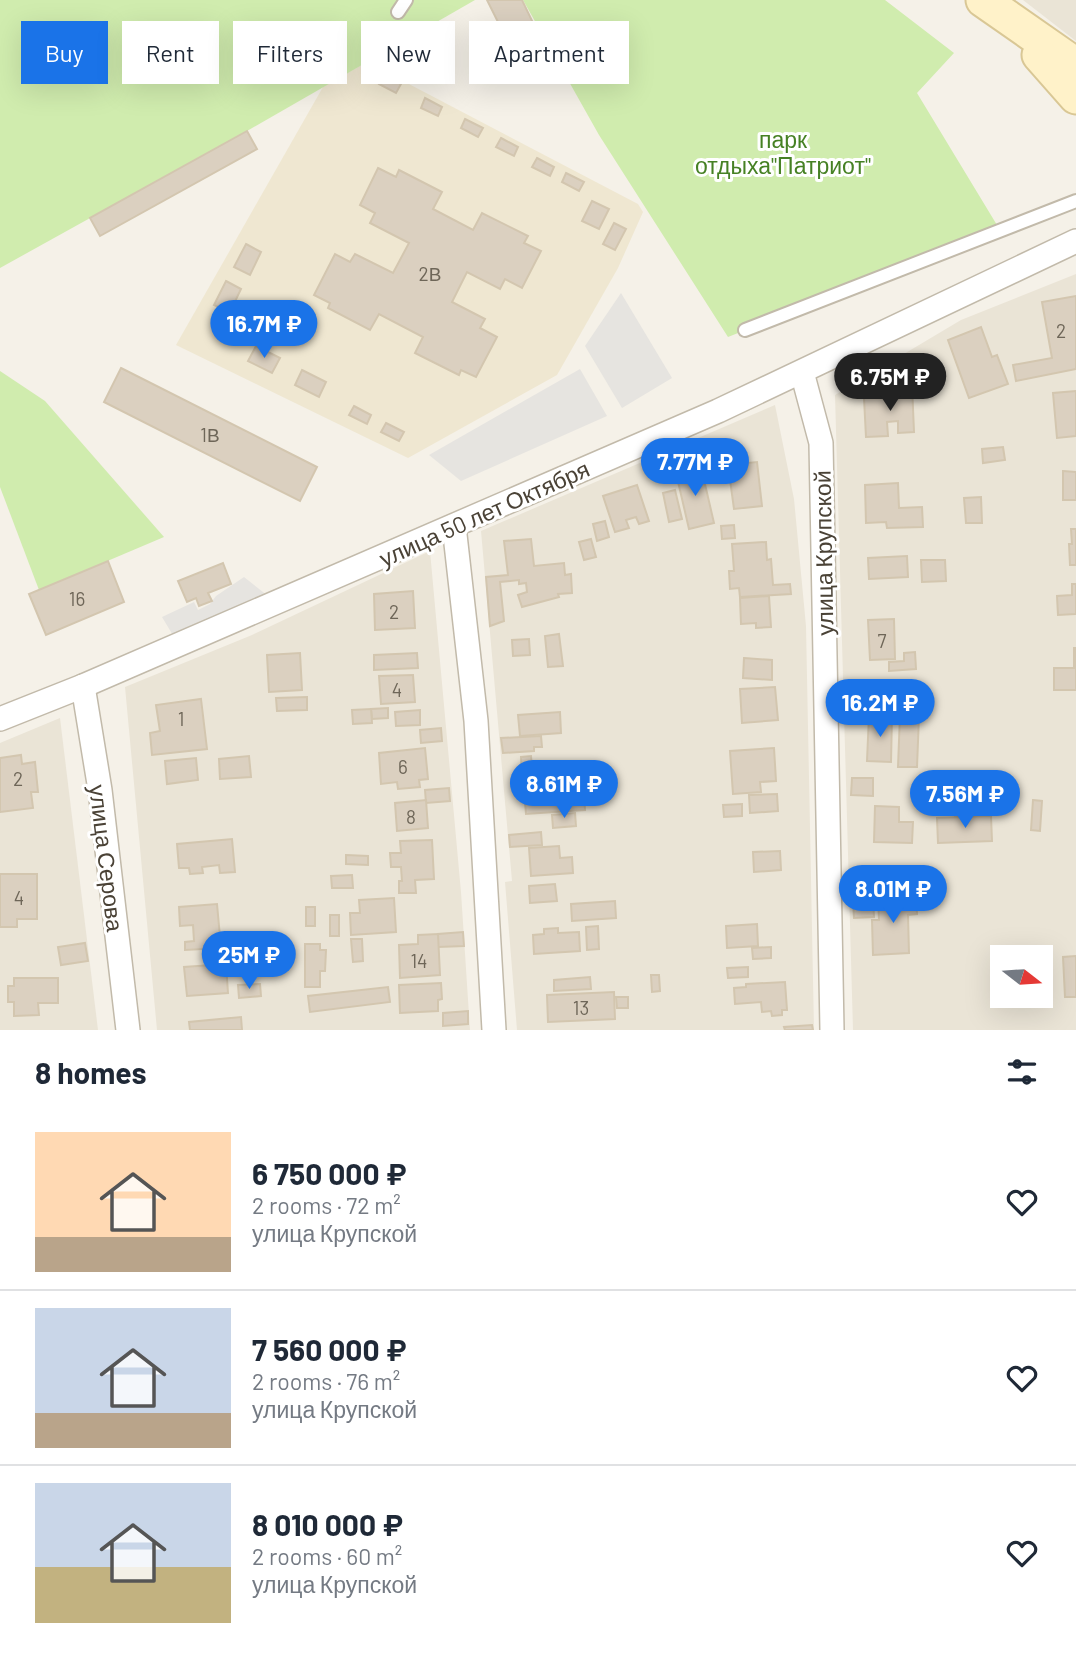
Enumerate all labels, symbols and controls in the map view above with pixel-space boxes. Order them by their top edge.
chip: Buy [21,21,108,84]
chip: Rent [122,21,219,84]
chip: Filters [233,21,347,84]
chip: New [361,21,455,84]
chip: Apartment [469,21,629,84]
park label: парк отдыха"Патриот" [695,125,871,179]
house number: 2В [419,262,441,285]
pin: 16.7M ₽ [199,300,329,360]
text: 16.7M ₽ [226,309,302,337]
house number: 2 [1056,319,1066,342]
pin: 6.75M ₽ [825,354,955,413]
text: 6.75M ₽ [850,362,930,390]
house number: 1В [200,423,220,446]
pin: 7.77M ₽ [630,438,760,498]
text: 7.77M ₽ [657,447,733,475]
street label: улица 50 лет Октября [375,454,593,572]
street label: улица Крупской [808,470,838,636]
house number: 16 [69,587,85,610]
house number: 2 [389,600,399,623]
house number: 7 [878,629,887,652]
house number: 4 [392,678,402,701]
pin: 16.2M ₽ [815,680,945,739]
text: 16.2M ₽ [842,688,918,716]
house number: 1 [178,707,184,730]
house number: 6 [398,755,408,778]
pin: 8.61M ₽ [499,760,629,820]
house number: 2 [13,767,23,790]
text: 8.61M ₽ [526,769,602,797]
pin: 7.56M ₽ [900,770,1030,830]
text: 7.56M ₽ [926,779,1004,807]
street label: улица Серова [84,783,130,933]
house number: 8 [406,805,416,828]
pin: 8.01M ₽ [828,866,958,925]
text: 8.01M ₽ [855,874,931,902]
house number: 4 [14,886,24,909]
pin: 25M ₽ [200,932,298,991]
text: 25M ₽ [218,940,280,968]
north arrow [990,945,1054,1008]
map controls [990,945,1053,1008]
house number: 14 [410,949,428,972]
house number: 13 [573,996,589,1019]
icon: filters [1003,1053,1041,1091]
text: 8 homes [35,1054,146,1090]
text: 6 750 000 ₽ [252,1155,407,1191]
icon: home [91,1160,175,1244]
icon: heart [1003,1183,1041,1221]
text: 2 rooms · 72 m² [252,1191,401,1219]
text: улица Крупской [252,1219,417,1247]
text: 7 560 000 ₽ [252,1331,407,1367]
icon: home [91,1336,175,1420]
icon: heart [1003,1359,1041,1397]
text: 2 rooms · 76 m² [252,1367,400,1395]
text: улица Крупской [252,1395,417,1423]
text: 8 010 000 ₽ [252,1506,403,1542]
icon: home [91,1511,175,1595]
icon: heart [1003,1534,1041,1572]
text: 2 rooms · 60 m² [252,1542,402,1570]
text: улица Крупской [252,1570,417,1598]

